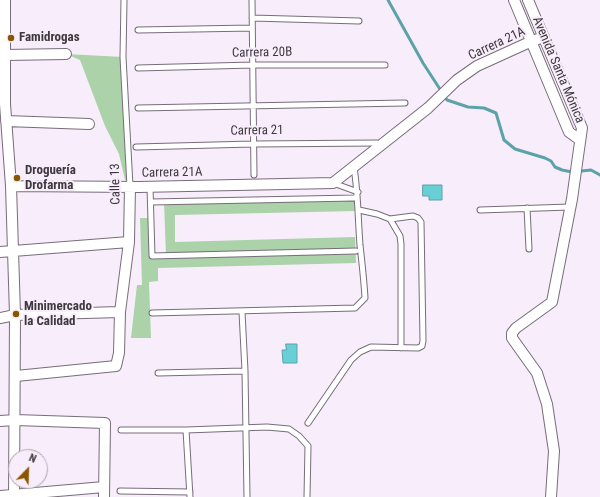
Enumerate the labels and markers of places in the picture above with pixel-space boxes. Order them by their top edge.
place label: Famidrogas [19,30,80,46]
marker: Famidrogas [6,33,16,43]
place label: Droguería Drofarma [25,163,76,194]
marker: Droguería Drofarma [12,173,22,183]
place label: Minimercado la Calidad [24,299,92,330]
marker: Minimercado la Calidad [11,309,21,319]

